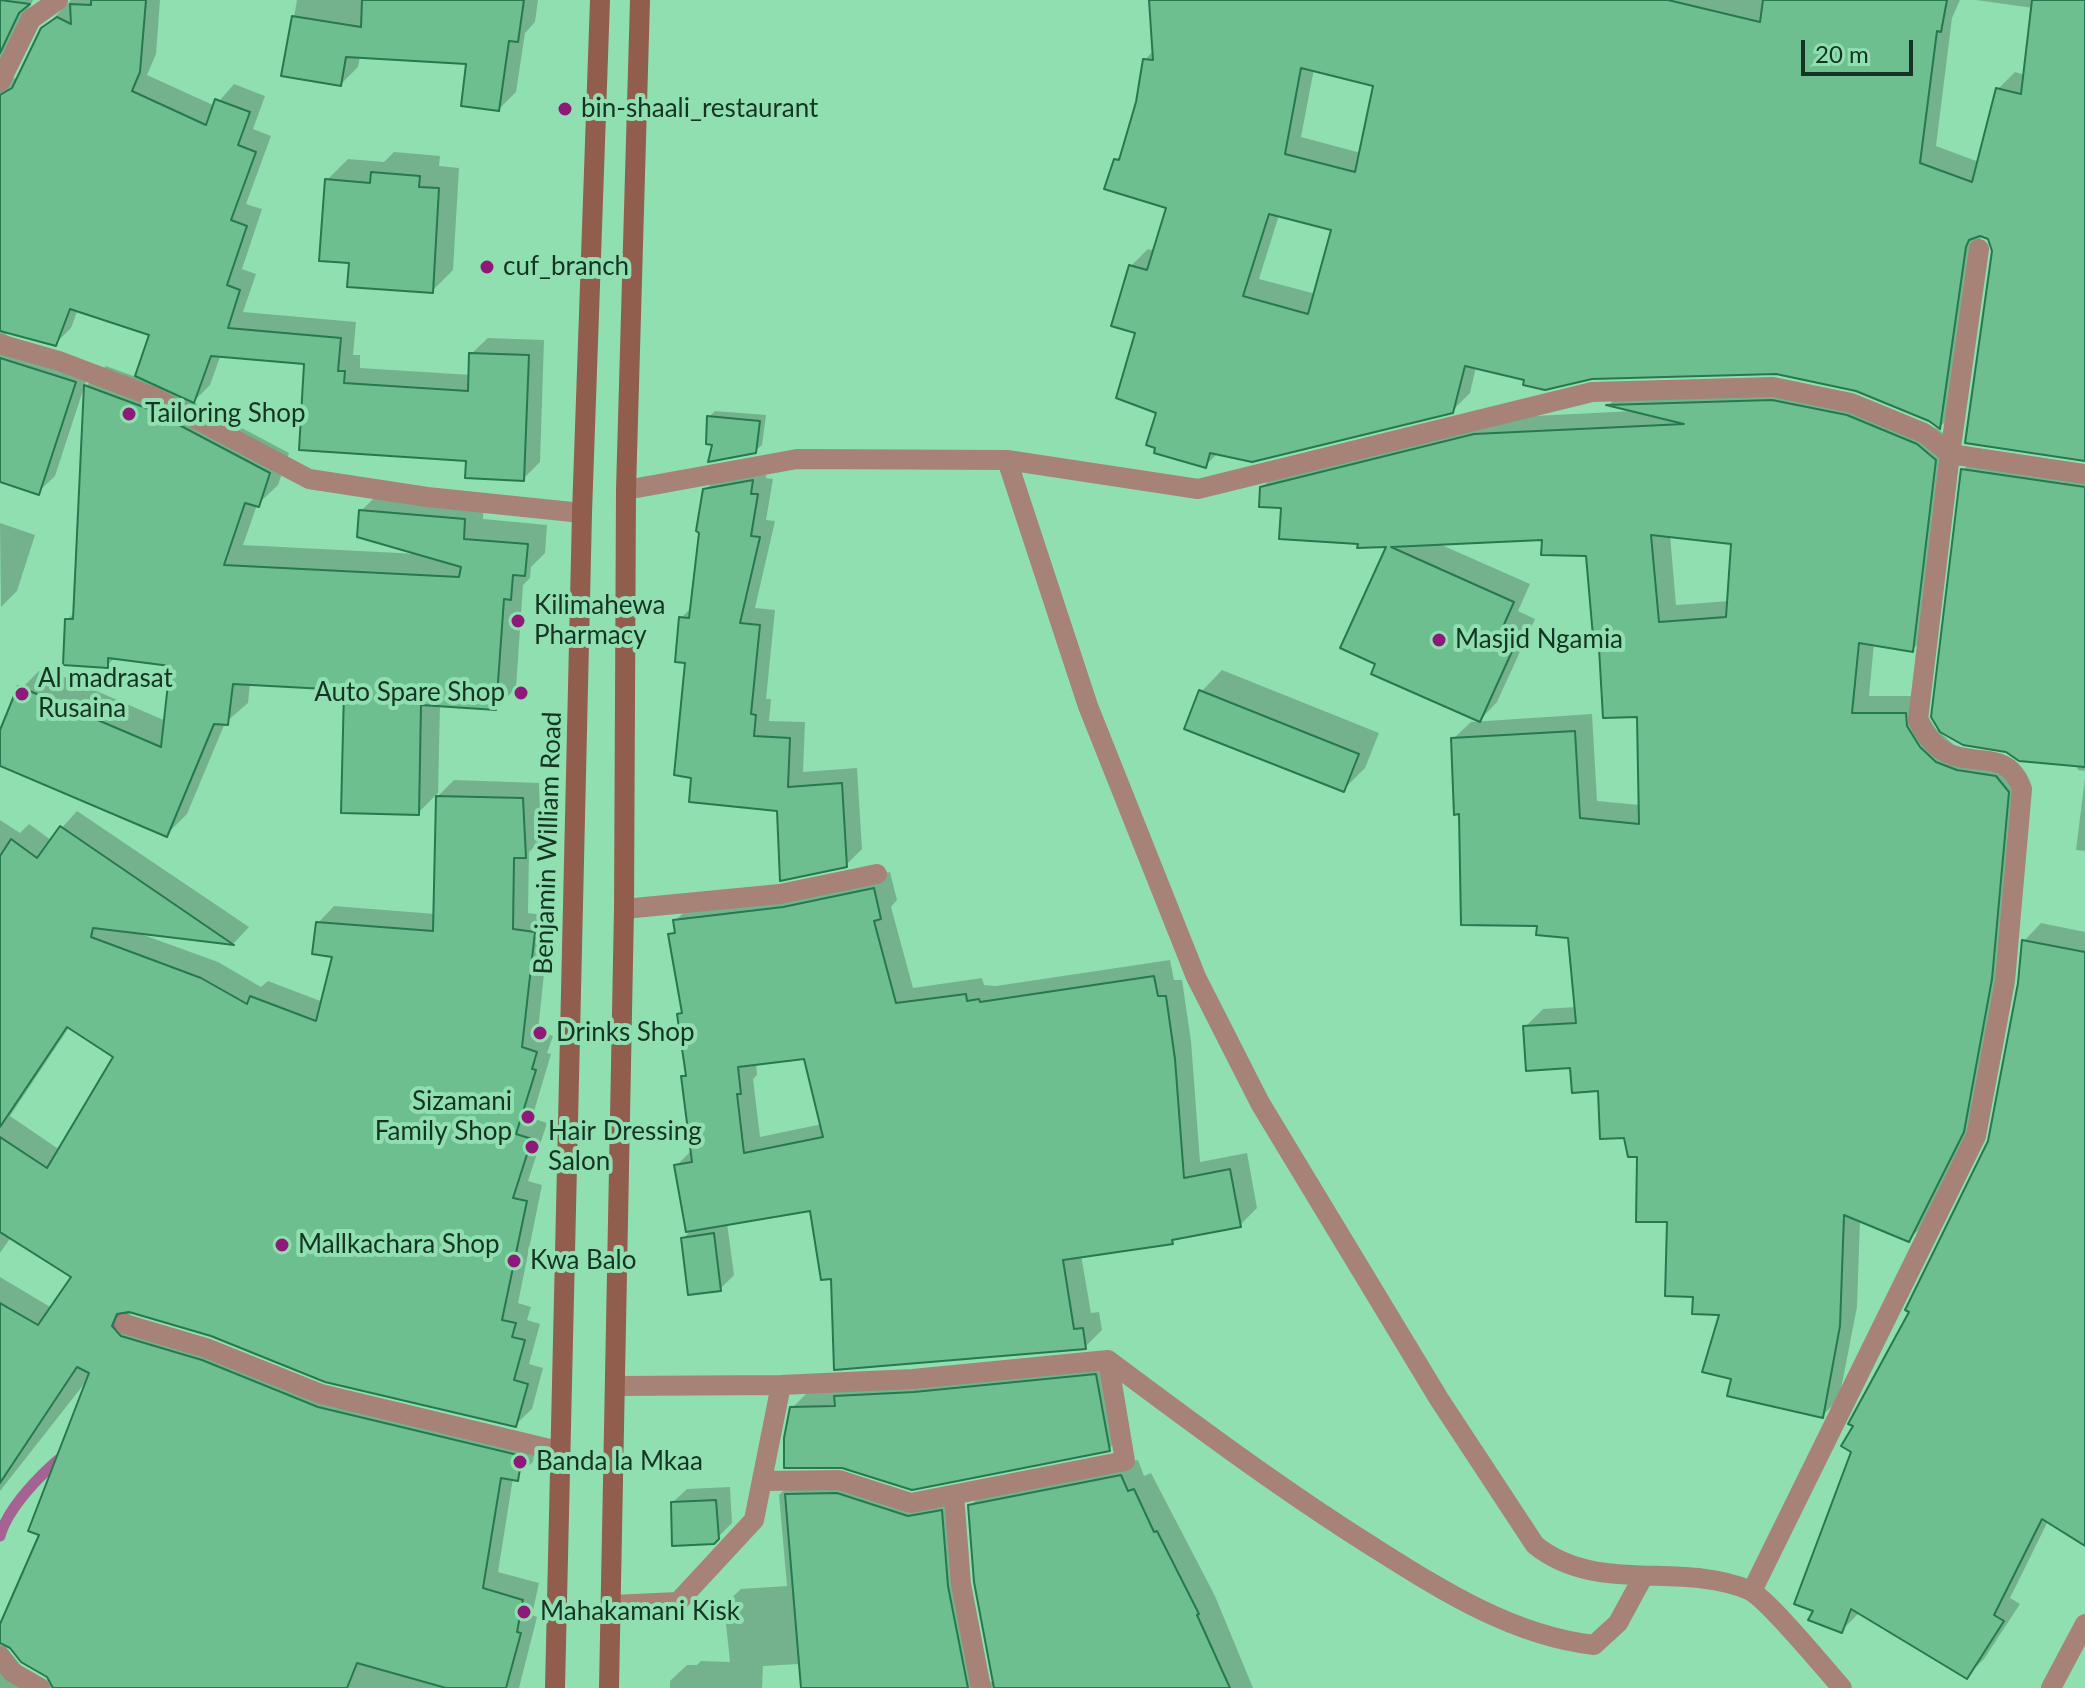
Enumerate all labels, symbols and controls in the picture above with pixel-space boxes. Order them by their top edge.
scale bar [1805,24,1917,74]
text: 20 m [1815,39,1869,68]
place label: bin-shaali_restaurant [581,93,818,125]
marker: bin-shaali_restaurant [556,100,574,118]
place label: cuf_branch [503,251,629,283]
marker: cuf_branch [478,258,496,276]
place label: Tailoring Shop [145,398,306,430]
marker: Tailoring Shop [120,405,138,423]
place label: Kilimahewa Pharmacy [534,590,665,652]
marker: Kilimahewa Pharmacy [509,612,527,630]
place label: Masjid Ngamia [1455,624,1623,656]
marker: Masjid Ngamia [1430,631,1448,649]
place label: Al madrasat Rusaina [38,663,173,724]
place label: Auto Spare Shop [314,677,505,709]
marker: Auto Spare Shop [512,684,530,702]
marker: Al madrasat Rusaina [13,685,31,703]
street label: Benjamin William Road [528,711,568,975]
place label: Drinks Shop [556,1017,695,1049]
marker: Drinks Shop [531,1024,549,1042]
place label: Sizamani Family Shop [375,1086,512,1148]
marker: Sizamani Family Shop [519,1108,537,1126]
place label: Hair Dressing Salon [548,1116,702,1178]
marker: Hair Dressing Salon [523,1138,541,1156]
place label: Mallkachara Shop [298,1229,499,1261]
marker: Mallkachara Shop [273,1236,291,1254]
place label: Kwa Balo [530,1245,636,1277]
marker: Kwa Balo [505,1252,523,1270]
place label: Banda la Mkaa [536,1446,703,1478]
marker: Banda la Mkaa [511,1453,529,1471]
place label: Mahakamani Kisk [540,1596,740,1628]
marker: Mahakamani Kisk [515,1603,533,1621]

